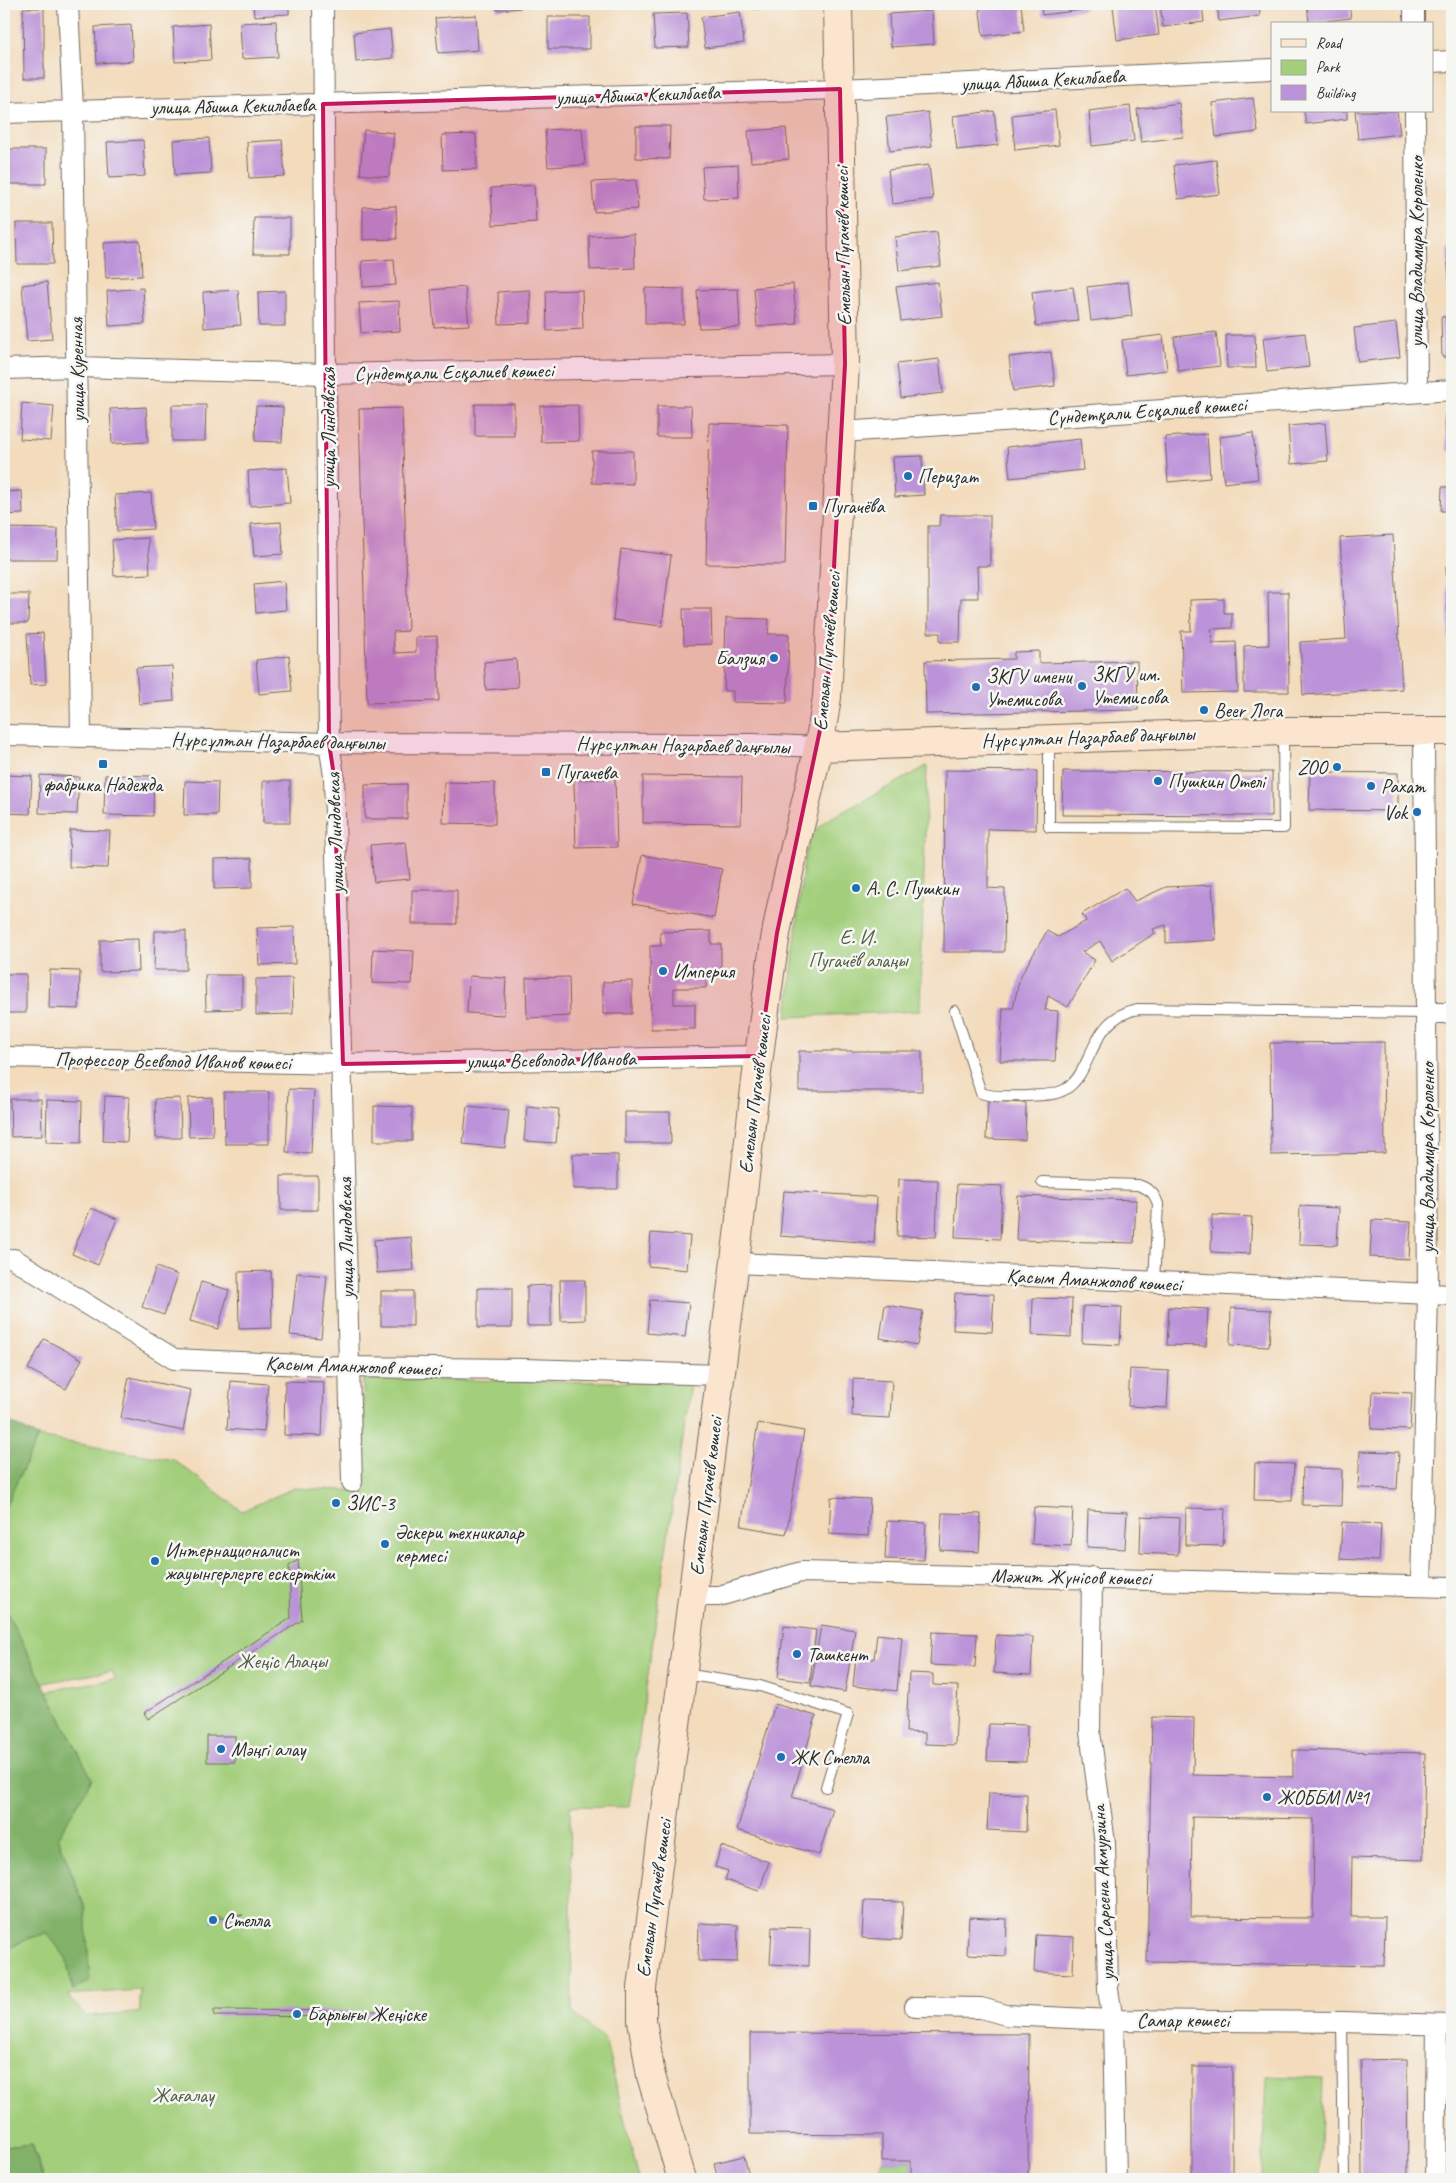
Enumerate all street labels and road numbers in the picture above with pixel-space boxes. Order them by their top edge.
street label: улица Абиша Кекилбаева [959,63,1127,97]
street label: улица Абиша Кекилбаева [554,80,722,110]
street label: улица Абиша Кекилбаева [150,92,317,120]
street label: улица Владимира Короленко [1404,155,1429,348]
street label: Емельян Пугачёв көшесі [829,164,857,326]
street label: улица Куренная [64,317,90,424]
street label: Сүндетқали Есқалиев көшесі [354,358,556,386]
street label: улица Линдовская [316,367,341,490]
street label: Сүндетқали Есқалиев көшесі [1047,391,1249,430]
street label: Емельян Пугачёв көшесі [808,568,847,731]
street label: Нұрсұлтан Назарбаев даңғылы [981,721,1197,754]
street label: Нұрсұлтан Назарбаев даңғылы [171,727,386,756]
street label: Нұрсұлтан Назарбаев даңғылы [576,731,791,760]
street label: улица Линдовская [320,771,350,895]
street label: Емельян Пугачёв көшесі [733,1011,777,1175]
street label: Профессор Всеволод Иванов көшесі [55,1046,293,1076]
street label: улица Всеволода Иванова [465,1046,637,1074]
street label: улица Владимира Короленко [1415,1061,1440,1254]
street label: улица Линдовская [332,1176,360,1300]
street label: Қасым Аманжолов көшесі [1006,1263,1184,1297]
street label: Қасым Аманжолов көшесі [265,1350,443,1382]
street label: Емельян Пугачёв көшесі [684,1413,728,1577]
street label: Мәжит Жүнісов көшесі [991,1563,1154,1591]
street label: улица Сарсена Акмурзина [1086,1803,1120,1983]
street label: Емельян Пугачёв көшесі [631,1815,678,1979]
street label: Самар көшесі [1137,2008,1232,2033]

